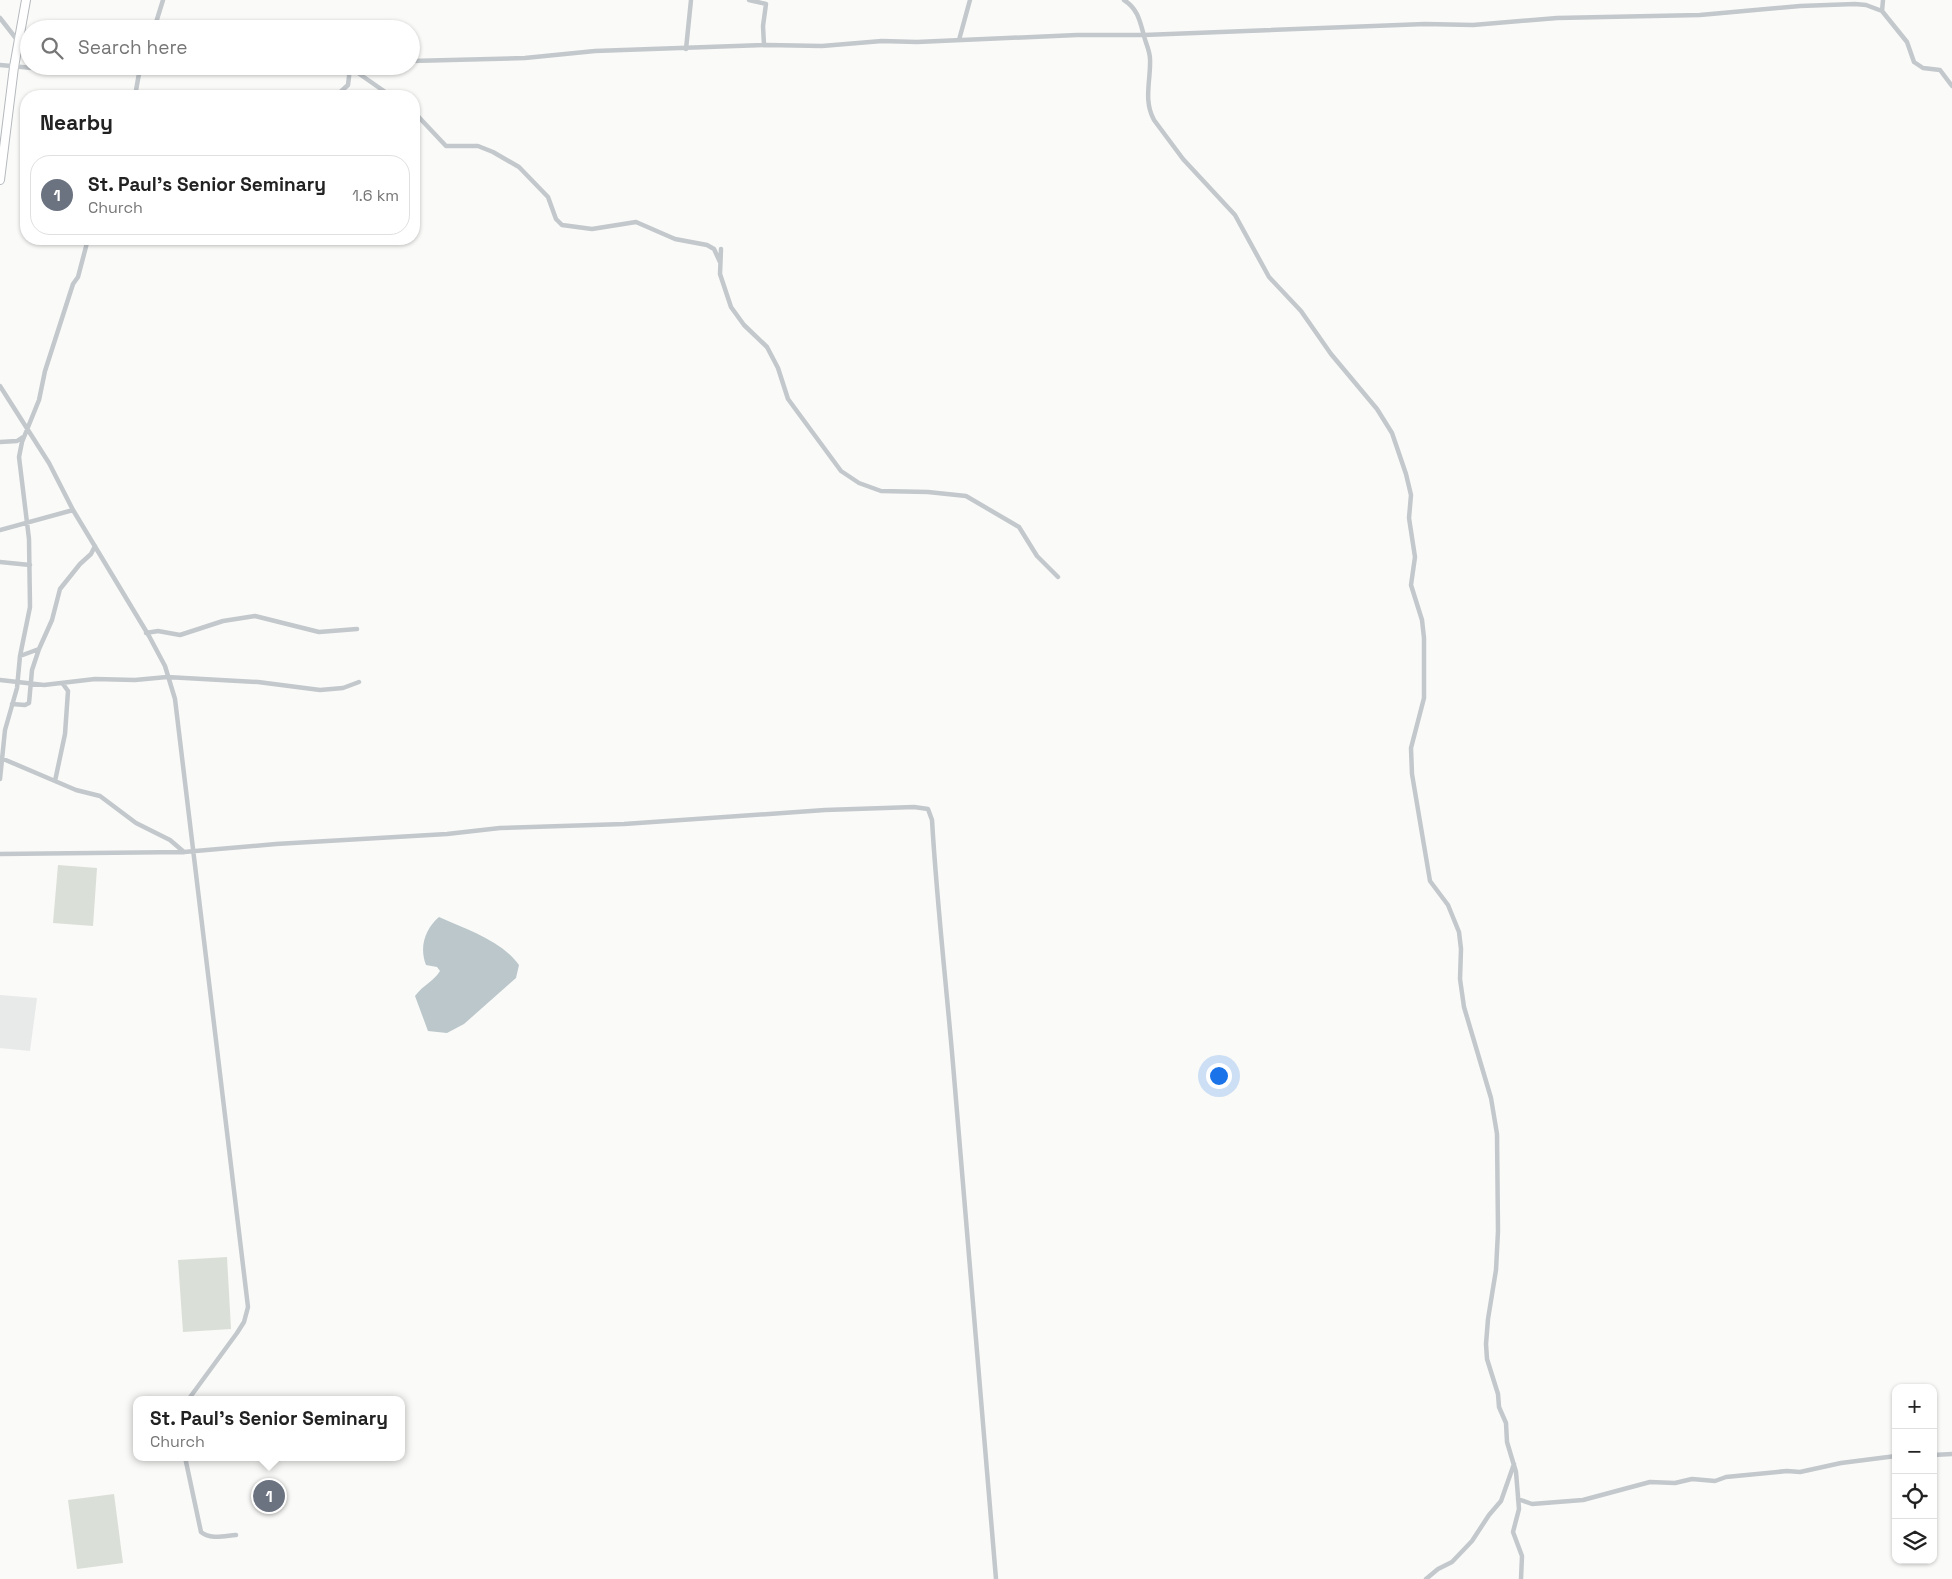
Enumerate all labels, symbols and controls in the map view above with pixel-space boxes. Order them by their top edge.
search box [20,20,420,75]
icon: search [38,34,66,62]
text: Search here [78,35,188,60]
text: Nearby [40,109,113,136]
text: St. Paul's Senior Seminary [88,172,326,197]
text: 1 [53,185,61,206]
text: 1.6 km [352,185,399,206]
text: Church [88,197,143,218]
your location [1206,1063,1232,1089]
map controls [1892,1384,1937,1564]
button: + [1892,1384,1937,1429]
popup [133,1396,405,1461]
text: St. Paul's Senior Seminary [150,1406,388,1431]
button: − [1892,1429,1937,1474]
text: Church [150,1431,205,1452]
button: locate [1892,1474,1937,1519]
pin: 1 [253,1477,285,1515]
button: layers [1892,1519,1937,1564]

